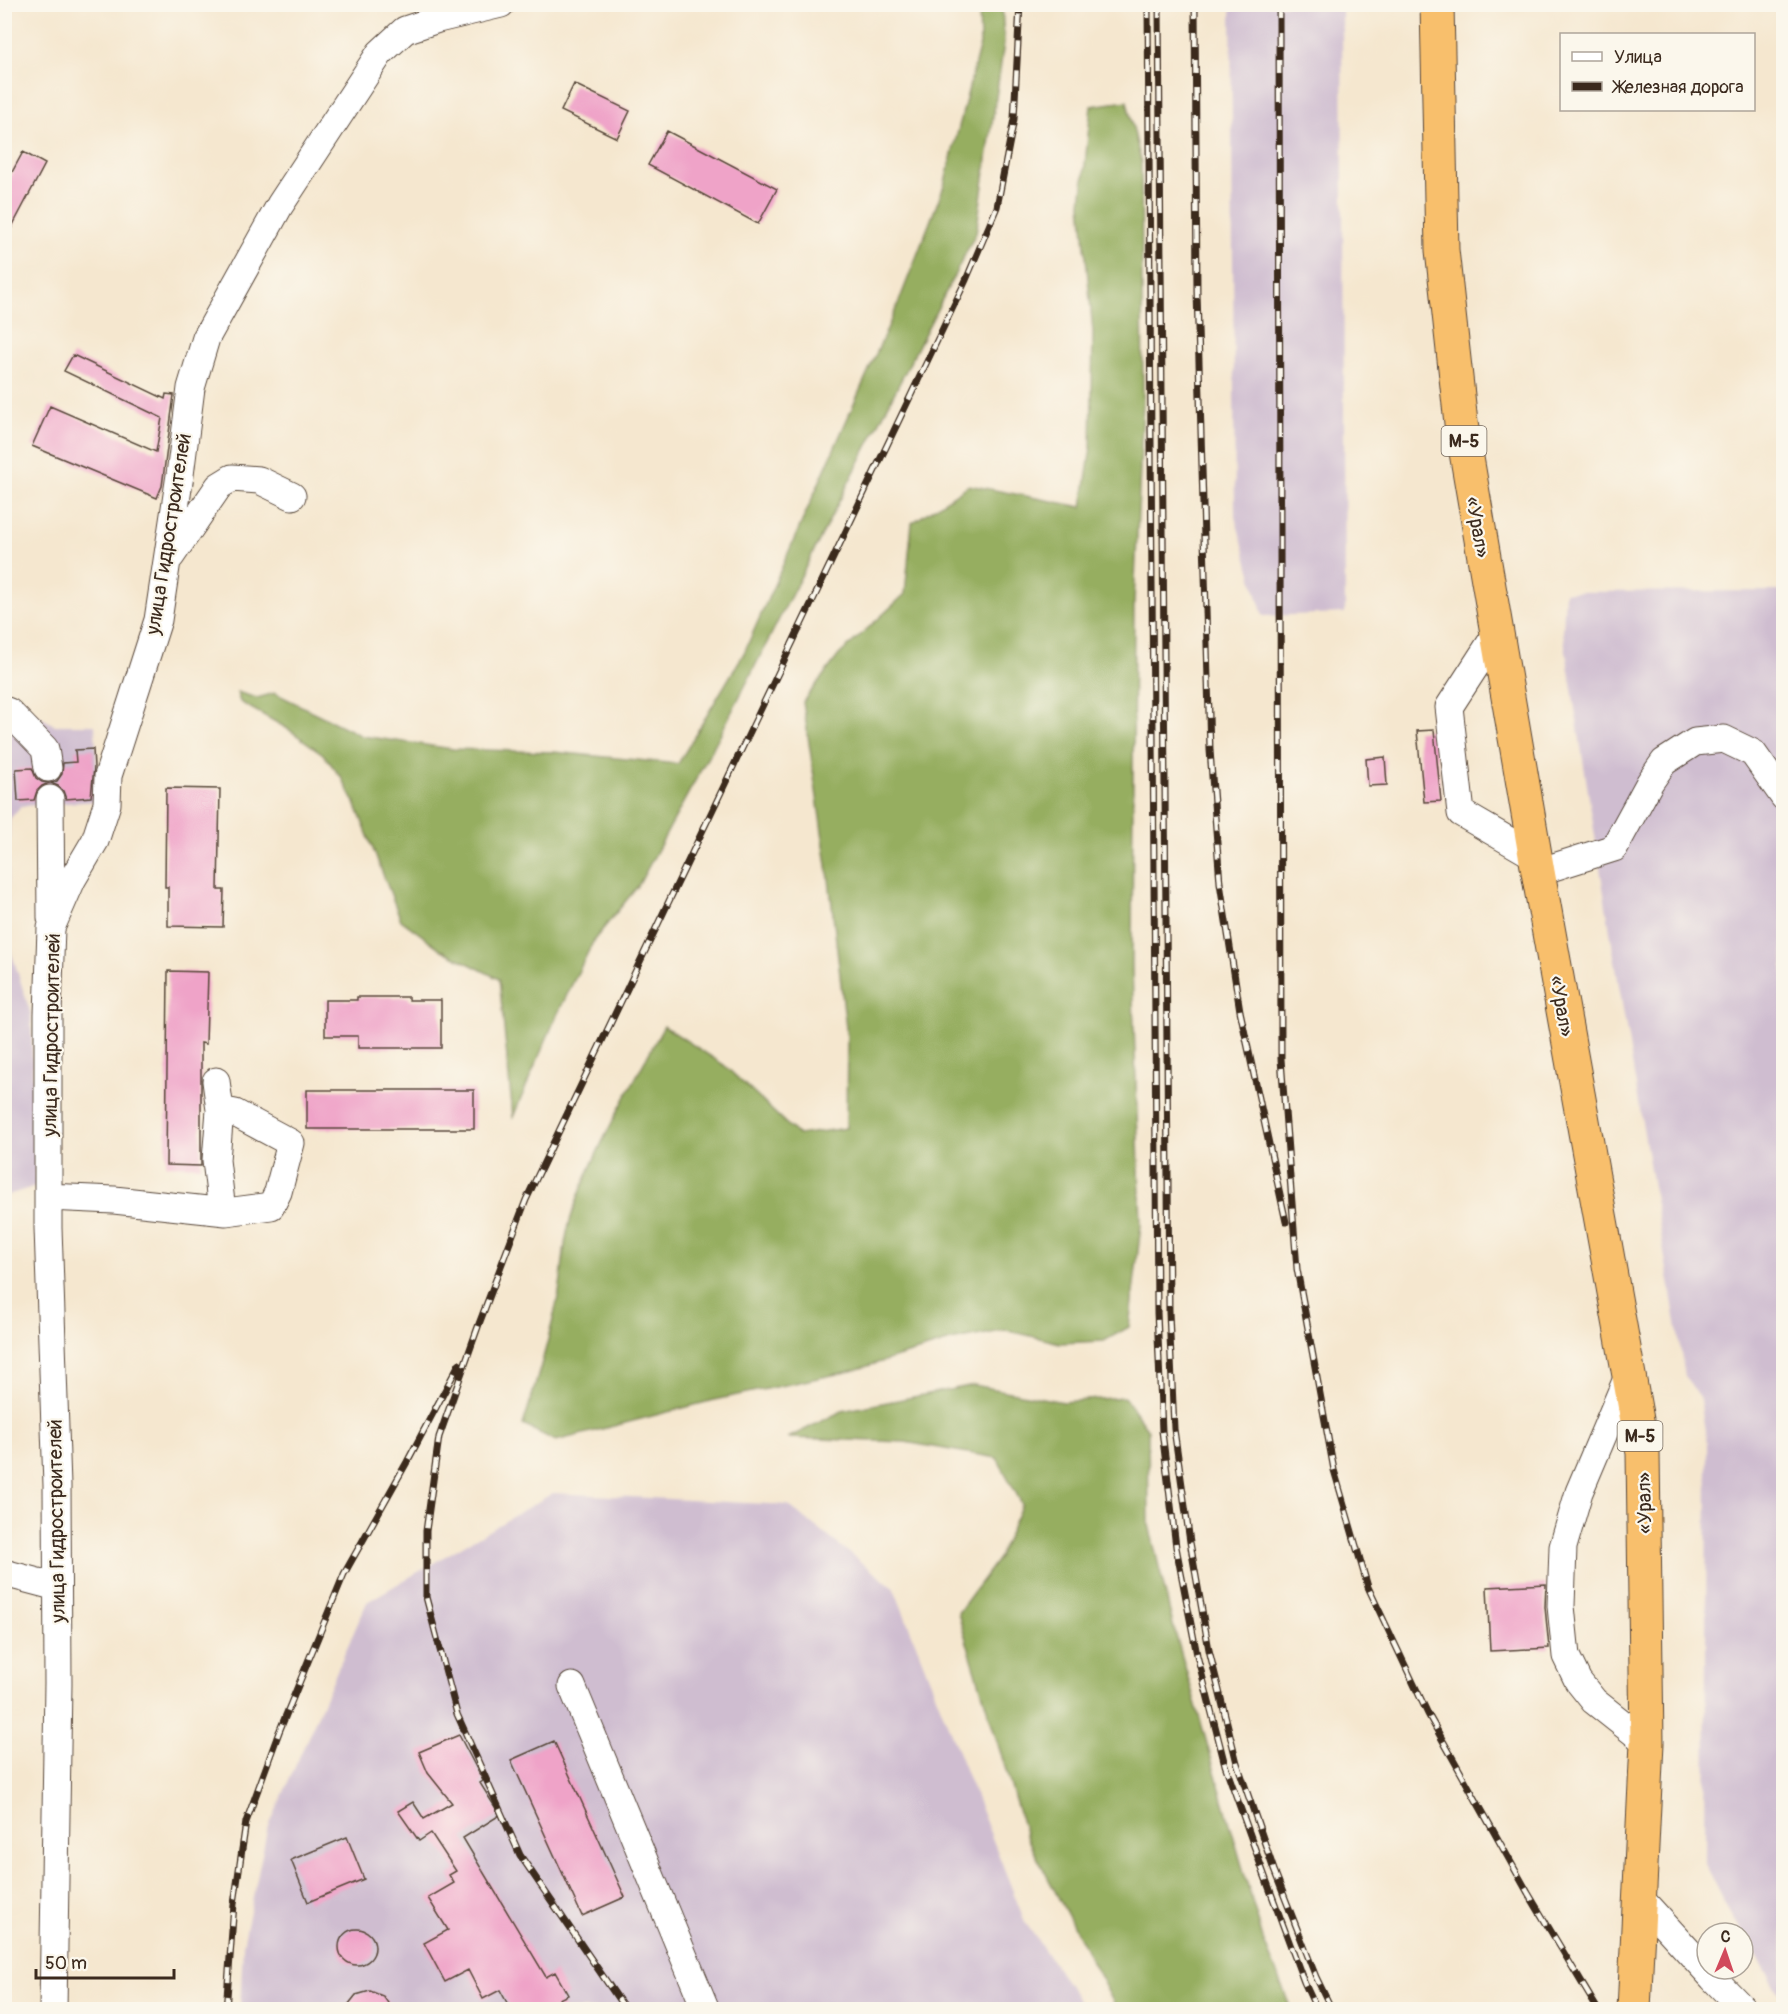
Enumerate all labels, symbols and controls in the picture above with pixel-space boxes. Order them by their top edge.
legend [1560,33,1755,111]
text: Улица [1614,46,1662,69]
text: Железная дорога [1611,76,1744,99]
road number: М-5 [1442,426,1486,456]
street label: улица Гидростроителей [140,432,197,638]
street label: «Урал» [1460,495,1495,559]
street label: улица Гидростроителей [37,933,66,1138]
street label: «Урал» [1544,974,1579,1038]
street label: улица Гидростроителей [42,1419,71,1624]
road number: М-5 [1618,1421,1662,1451]
street label: «Урал» [1631,1472,1658,1534]
north arrow [1695,1921,1755,1981]
text: С [1720,1927,1731,1947]
scale bar [36,1942,174,1980]
text: 50 m [45,1952,87,1975]

